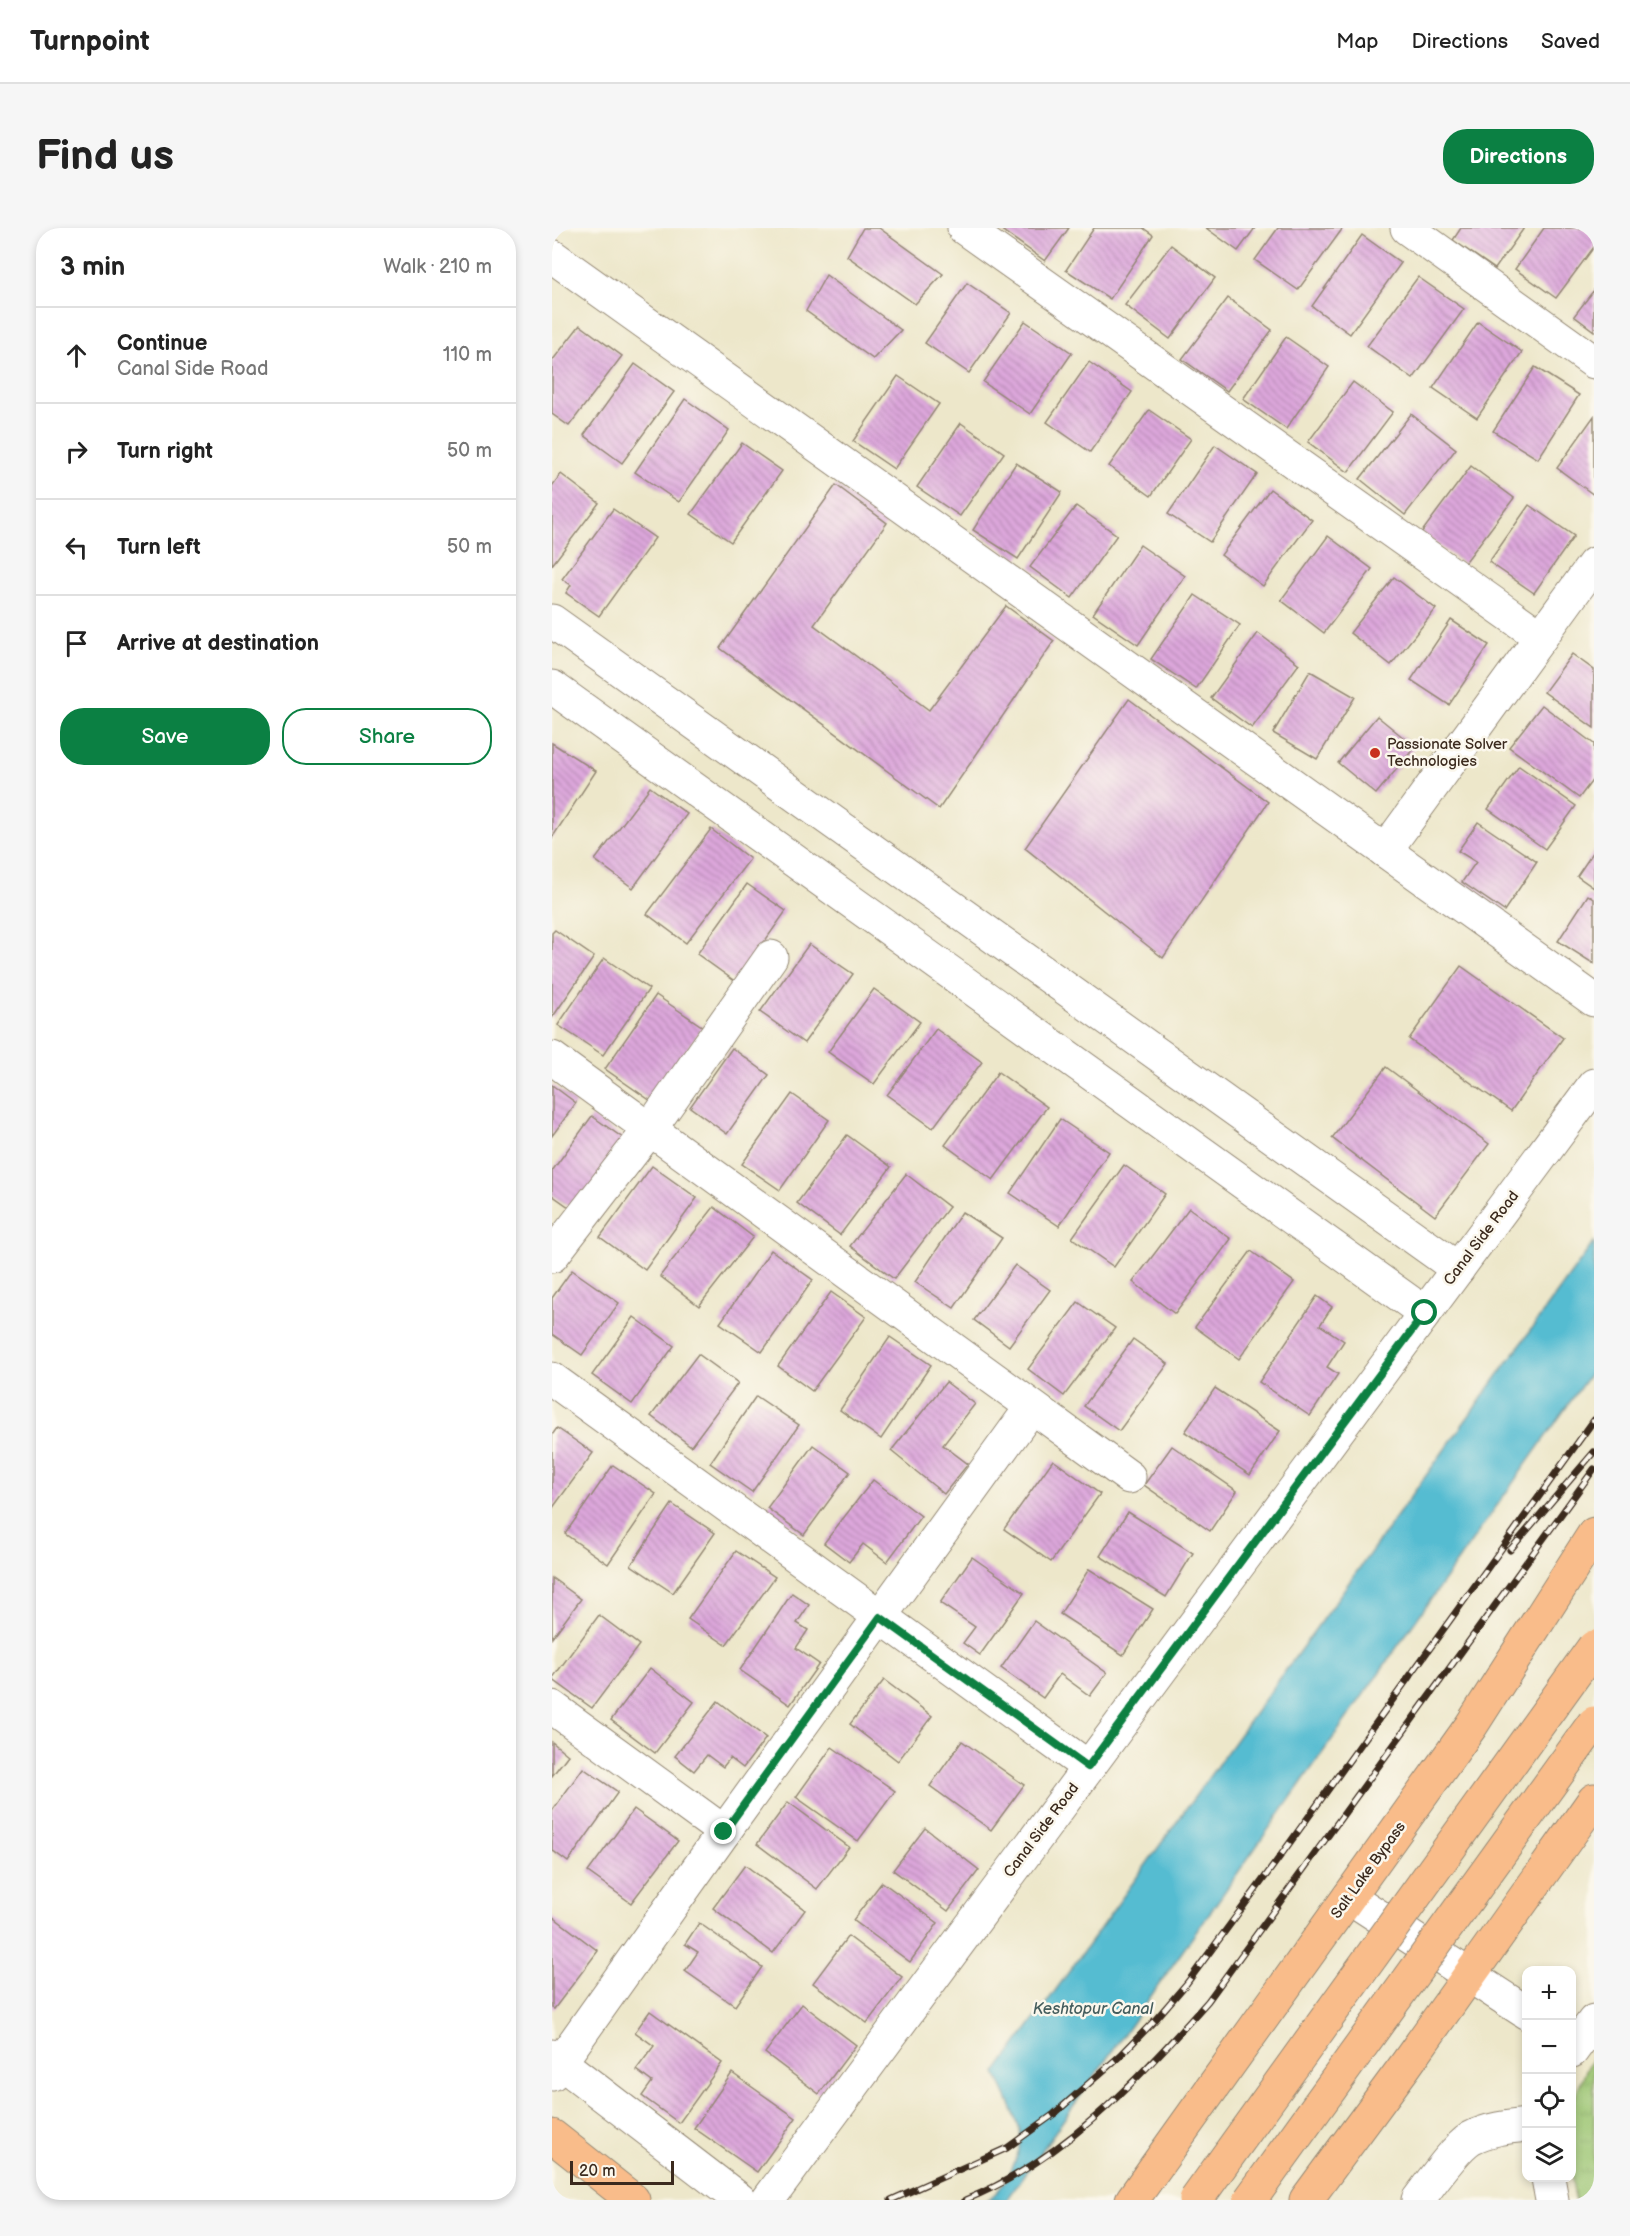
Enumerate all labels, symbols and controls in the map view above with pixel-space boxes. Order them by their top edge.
text: Turnpoint [30,25,150,58]
text: Map [1336,29,1379,54]
text: Directions [1412,29,1508,54]
text: Saved [1541,29,1600,54]
button: Directions [1443,129,1594,184]
text: Find us [36,131,174,182]
text: 3 min [60,252,125,283]
text: Walk · 210 m [383,255,492,279]
text: Continue [117,330,207,357]
icon: ahead [60,339,93,372]
text: 110 m [443,343,492,367]
text: Canal Side Road [117,357,268,381]
icon: right [60,435,93,468]
text: Turn right [117,438,213,465]
text: 50 m [447,439,492,463]
icon: left [60,531,93,564]
text: Turn left [117,534,201,561]
text: 50 m [447,535,492,559]
icon: arrive [60,627,93,660]
text: Arrive at destination [117,630,319,657]
button: Save [60,708,270,765]
button: Share [282,708,492,765]
place label: Passionate Solver Technologies [1387,735,1508,771]
marker: Passionate Solver Technologies [1368,746,1382,760]
street label: Canal Side Road [1440,1187,1523,1289]
route start [1411,1299,1437,1325]
street label: Canal Side Road [1000,1779,1083,1881]
route end [710,1818,736,1844]
street label: Salt Lake Bypass [1327,1818,1410,1923]
map controls [1522,1966,1576,2182]
button: + [1522,1966,1576,2020]
water label: Keshtopur Canal [1033,2000,1155,2019]
button: − [1522,2020,1576,2074]
button: locate [1522,2074,1576,2128]
button: layers [1522,2128,1576,2182]
scale bar [570,2158,674,2186]
text: 20 m [579,2162,615,2181]

